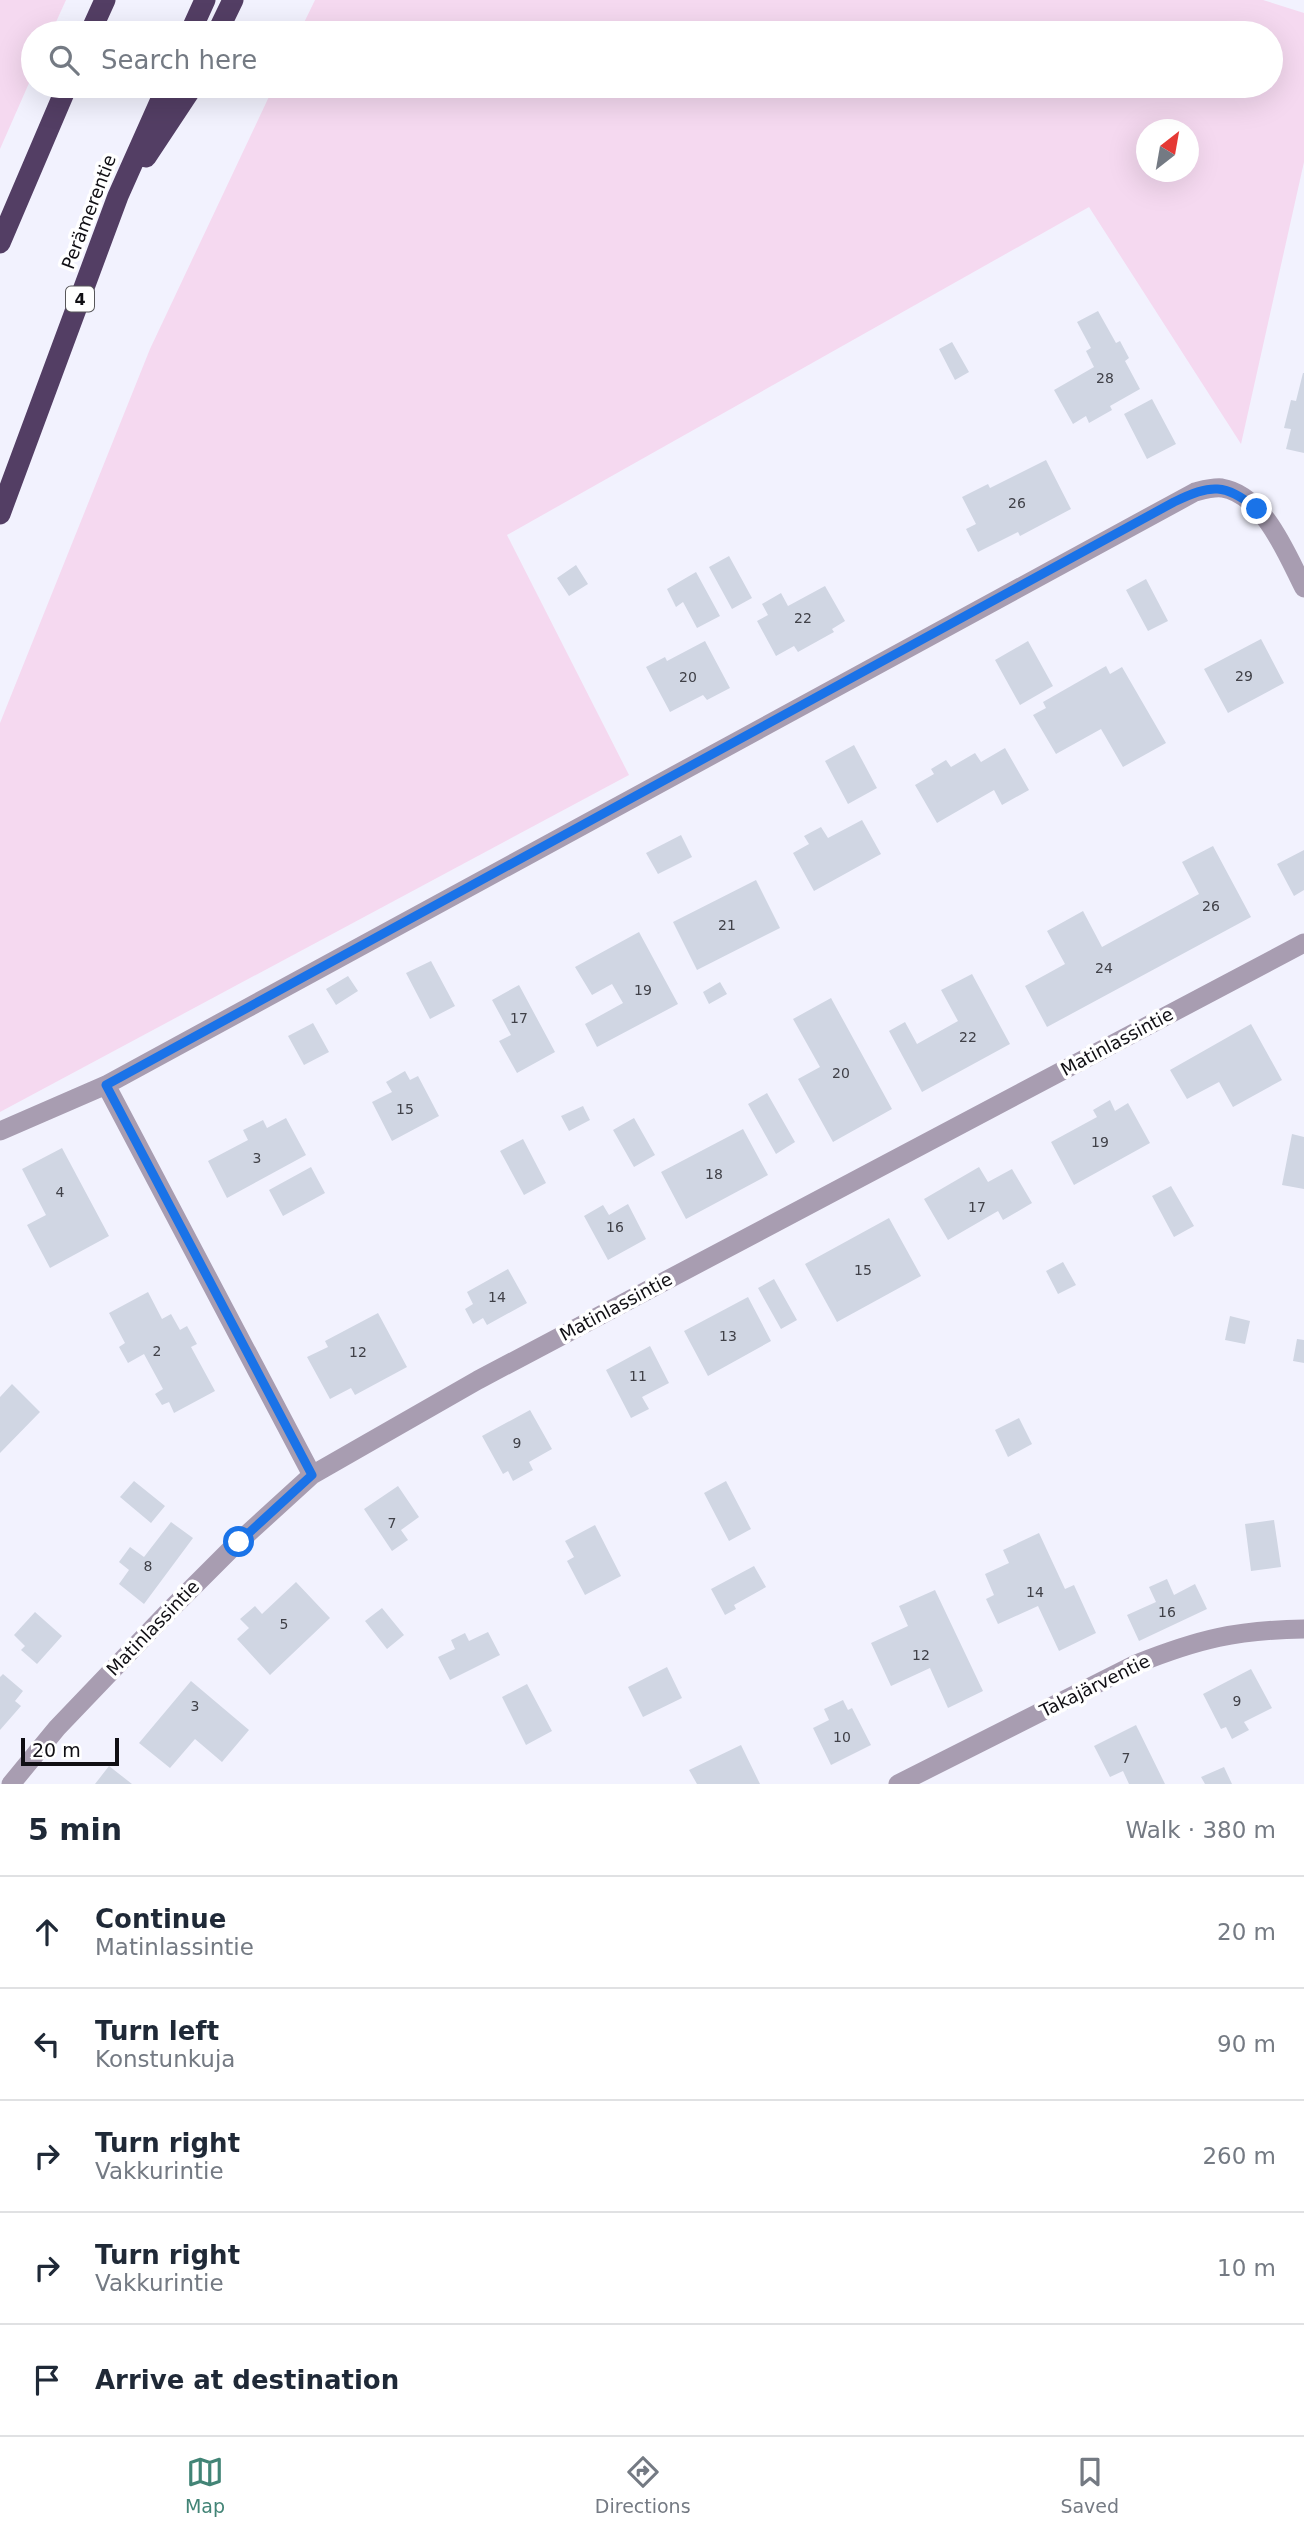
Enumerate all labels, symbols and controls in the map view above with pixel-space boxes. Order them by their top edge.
search box [21,21,1283,98]
icon: search [45,41,83,79]
text: Search here [101,45,257,75]
north arrow [1136,119,1199,182]
street label: Perämerentie [57,152,120,272]
road number: 4 [66,286,94,312]
house number: 28 [1096,370,1114,386]
route end [1241,493,1272,524]
house number: 26 [1008,495,1026,511]
house number: 22 [794,610,812,626]
house number: 29 [1235,668,1253,684]
house number: 20 [679,669,697,685]
house number: 26 [1202,898,1220,914]
house number: 21 [718,917,736,933]
house number: 24 [1095,960,1113,976]
house number: 19 [634,982,652,998]
street label: Matinlassintie [1057,1003,1177,1080]
house number: 17 [510,1010,528,1026]
house number: 22 [959,1029,977,1045]
house number: 20 [832,1065,850,1081]
house number: 15 [396,1101,414,1117]
house number: 19 [1091,1134,1109,1150]
house number: 3 [253,1150,261,1166]
house number: 18 [705,1166,723,1182]
house number: 4 [56,1184,65,1200]
house number: 17 [968,1199,986,1215]
house number: 16 [606,1219,624,1235]
house number: 15 [854,1262,872,1278]
street label: Matinlassintie [556,1268,676,1345]
house number: 14 [488,1289,506,1305]
house number: 13 [719,1328,737,1344]
house number: 2 [153,1343,161,1359]
house number: 12 [349,1344,367,1360]
house number: 11 [629,1368,647,1384]
house number: 9 [513,1435,521,1451]
house number: 7 [388,1515,396,1531]
route start [223,1526,254,1557]
house number: 8 [144,1558,152,1574]
street label: Matinlassintie [102,1576,203,1680]
house number: 14 [1026,1584,1044,1600]
house number: 16 [1158,1604,1176,1620]
house number: 5 [280,1616,288,1632]
house number: 12 [912,1647,930,1663]
street label: Takajärventie [1035,1650,1153,1722]
house number: 9 [1233,1693,1241,1709]
house number: 3 [191,1698,199,1714]
house number: 10 [833,1729,851,1745]
scale bar [21,1735,119,1767]
text: 20 m [32,1739,81,1761]
house number: 7 [1122,1750,1130,1766]
text: 5 min [28,1812,122,1847]
text: Walk · 380 m [1125,1817,1276,1843]
text: Continue [95,1904,226,1934]
icon: ahead [28,1913,66,1951]
text: 20 m [1217,1919,1276,1945]
text: Matinlassintie [95,1934,254,1960]
text: Turn left [95,2016,219,2046]
icon: left [28,2025,66,2063]
text: 90 m [1217,2031,1276,2057]
text: Konstunkuja [95,2046,235,2072]
text: Turn right [95,2128,240,2158]
icon: right [28,2137,66,2175]
text: 260 m [1202,2143,1276,2169]
text: Vakkurintie [95,2158,224,2184]
text: Turn right [95,2240,240,2270]
icon: right [28,2249,66,2287]
text: 10 m [1217,2255,1276,2281]
text: Vakkurintie [95,2270,224,2296]
icon: arrive [28,2361,66,2399]
text: Arrive at destination [95,2365,399,2395]
tab: Map [185,2453,225,2517]
tab: Directions [595,2453,691,2517]
tab: Saved [1060,2453,1119,2517]

